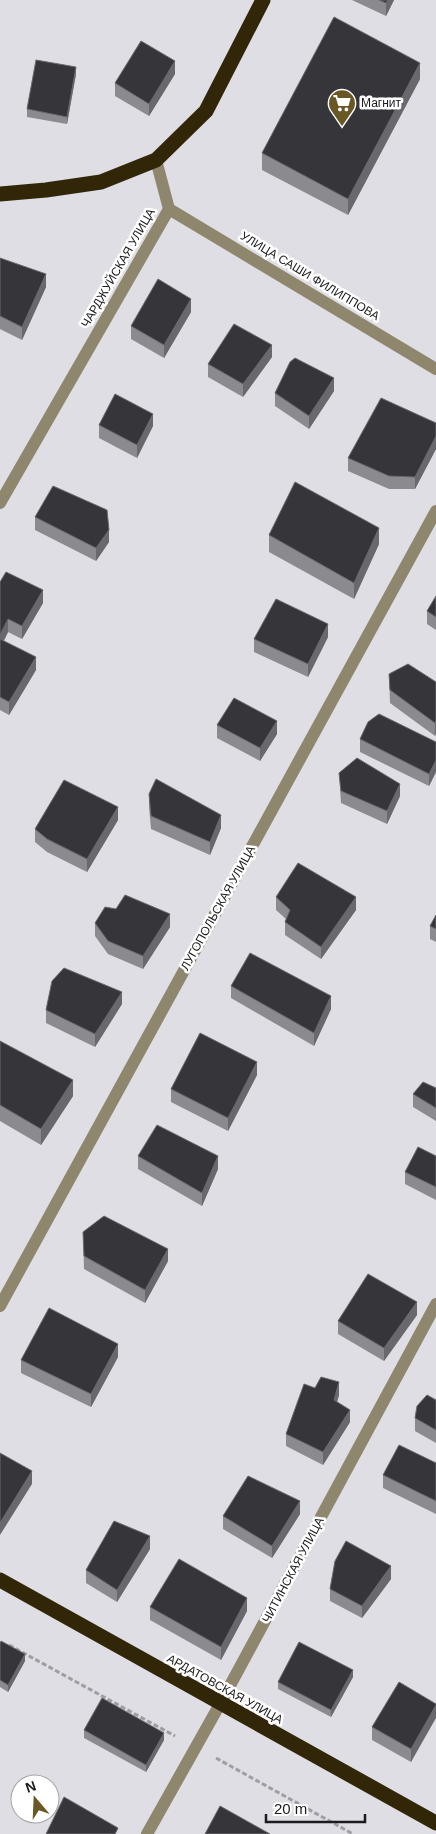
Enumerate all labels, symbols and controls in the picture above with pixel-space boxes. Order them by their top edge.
supermarket icon: Магнит [327,88,357,127]
place label: Магнит [361,96,402,110]
street label: ЧАРДЖУЙСКАЯ УЛИЦА [77,205,158,330]
street label: УЛИЦА САШИ ФИЛИППОВА [238,229,382,323]
street label: ЛУГОПОЛЬСКАЯ УЛИЦА [178,843,258,973]
street label: ЧИТИНСКАЯ УЛИЦА [259,1515,327,1625]
street label: АРДАТОВСКАЯ УЛИЦА [165,1651,285,1727]
north arrow [10,1774,60,1824]
text: N [23,1777,38,1796]
scale bar [266,1792,365,1824]
text: 20 m [274,1800,307,1817]

